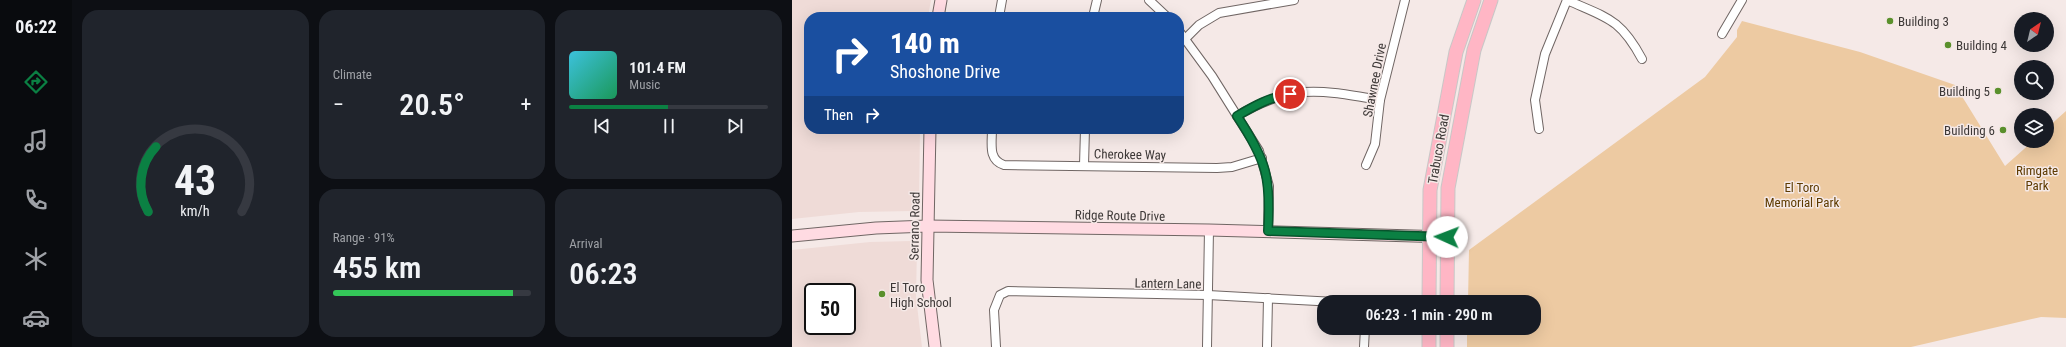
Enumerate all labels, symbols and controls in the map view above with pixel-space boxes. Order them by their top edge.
north arrow [2014,12,2054,52]
map controls [2014,12,2054,148]
place label: Building 3 [1898,14,1949,29]
text: 06:22 [15,16,57,37]
marker: Building 3 [1885,16,1895,26]
text: 140 m [890,27,960,60]
icon: right [824,28,876,80]
place label: Building 4 [1956,38,2007,53]
marker: Building 4 [1943,40,1953,50]
street label: Shawnee Drive [1360,42,1389,118]
text: 101.4 FM [629,59,686,77]
button: search [2014,60,2054,100]
text: Shoshone Drive [890,61,1000,82]
text: Climate [333,67,372,82]
icon: directions [22,68,50,96]
text: Music [629,77,660,92]
pin [1273,77,1307,111]
icon: arrive [1279,83,1301,105]
place label: Building 5 [1939,84,1990,99]
marker: Building 5 [1993,86,2003,96]
text: 20.5° [399,87,465,122]
text: − [333,92,344,117]
text: + [520,92,531,117]
icon: right [861,104,883,126]
text: Then [824,106,853,124]
button: layers [2014,108,2054,148]
street label: Trabuco Road [1425,113,1452,185]
icon: previous [591,115,613,137]
icon: pause [658,115,680,137]
icon: next [724,115,746,137]
place label: Building 6 [1944,123,1995,138]
marker: Building 6 [1998,125,2008,135]
icon: music [22,127,50,155]
street label: Cherokee Way [1094,146,1167,163]
text: 43 [174,155,216,204]
park label: Rimgate Park [2016,163,2058,193]
park label: El Toro Memorial Park [1765,180,1839,210]
icon: phone [22,186,50,214]
street label: Serrano Road [906,192,923,260]
text: km/h [181,202,210,218]
street label: Ridge Route Drive [1075,207,1165,224]
position arrow [1426,216,1468,258]
text: Range · 91% [333,230,395,245]
text: Arrival [569,236,602,251]
icon: climate [22,245,50,273]
text: 455 km [333,250,421,285]
text: 06:23 [569,256,638,291]
street label: Lantern Lane [1135,275,1201,292]
place label: El Toro High School [890,280,952,310]
speed limit sign: 50 [804,283,856,335]
marker: El Toro High School [877,289,887,299]
icon: car [22,304,50,332]
text: 06:23 · 1 min · 290 m [1366,306,1492,324]

